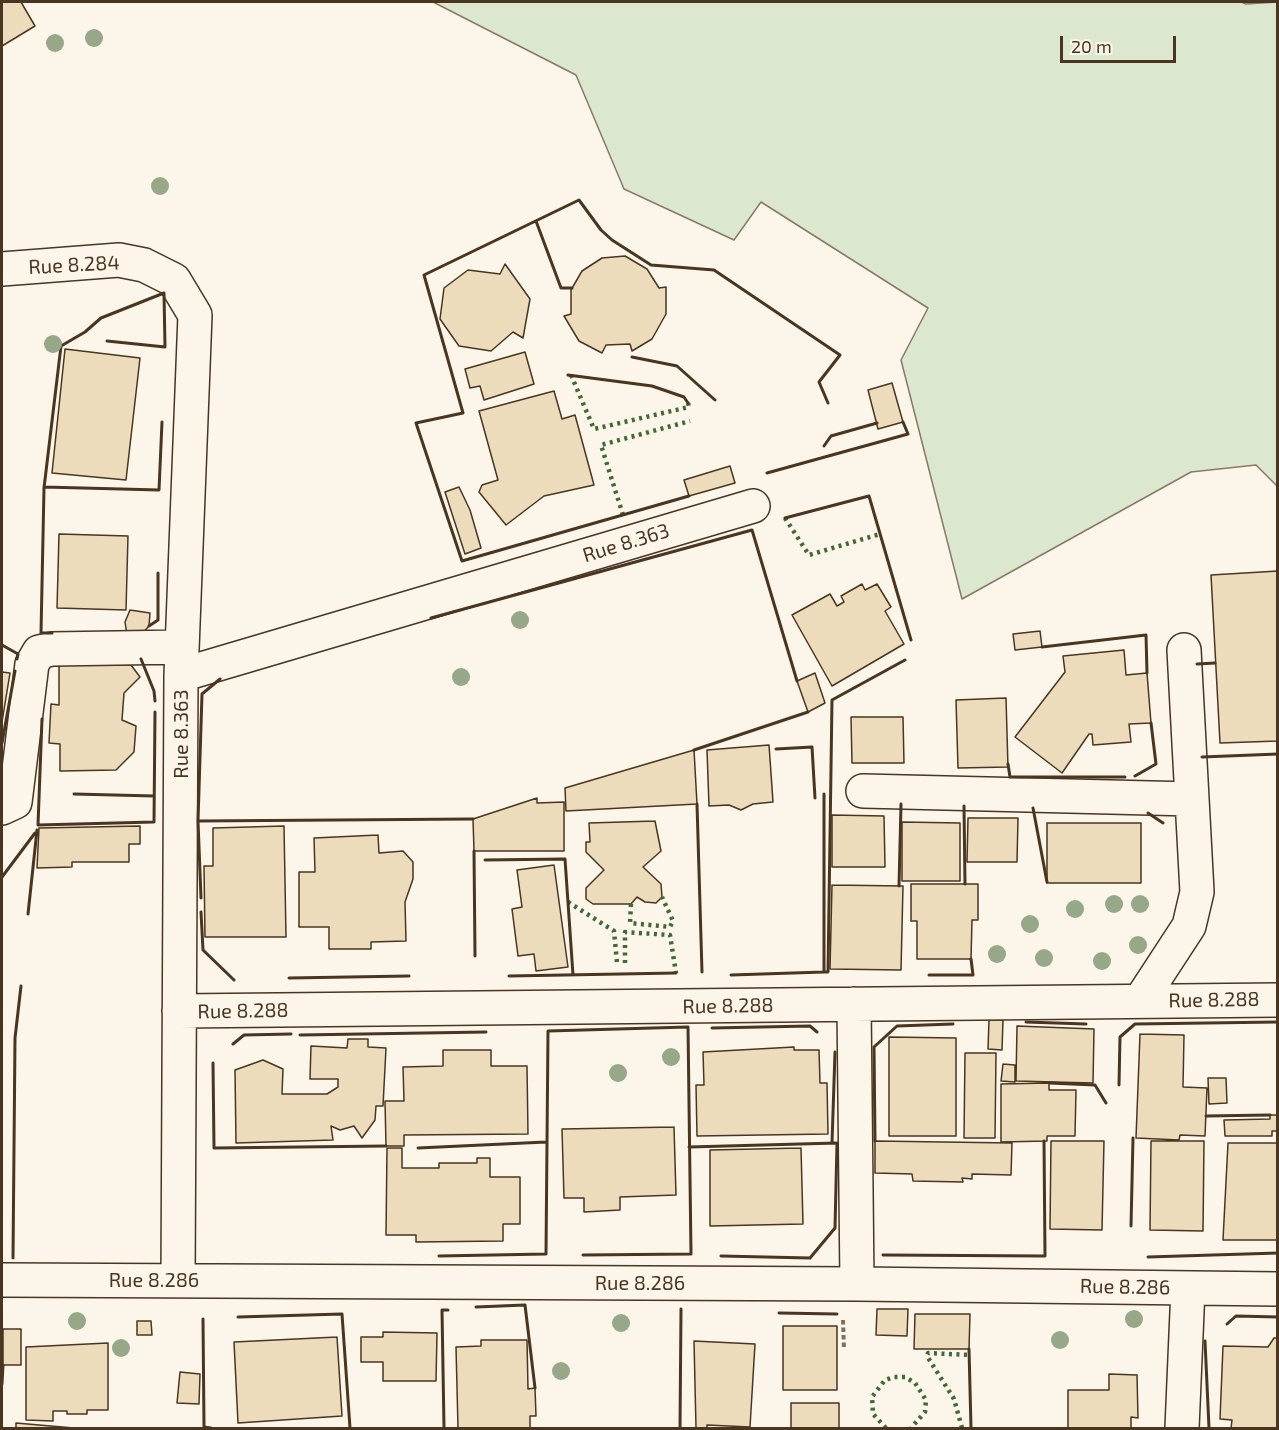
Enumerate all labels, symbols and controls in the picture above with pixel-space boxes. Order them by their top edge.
scale bar [1063,24,1178,62]
text: 20 m [1071,35,1112,57]
street label: Rue 8.284 [28,251,120,279]
street label: Rue 8.363 [580,518,672,568]
street label: Rue 8.363 [169,689,193,779]
street label: Rue 8.288 [1168,987,1260,1013]
street label: Rue 8.288 [682,993,774,1019]
street label: Rue 8.288 [197,998,289,1024]
street label: Rue 8.286 [109,1268,199,1292]
street label: Rue 8.286 [595,1271,685,1295]
street label: Rue 8.286 [1080,1274,1170,1300]

